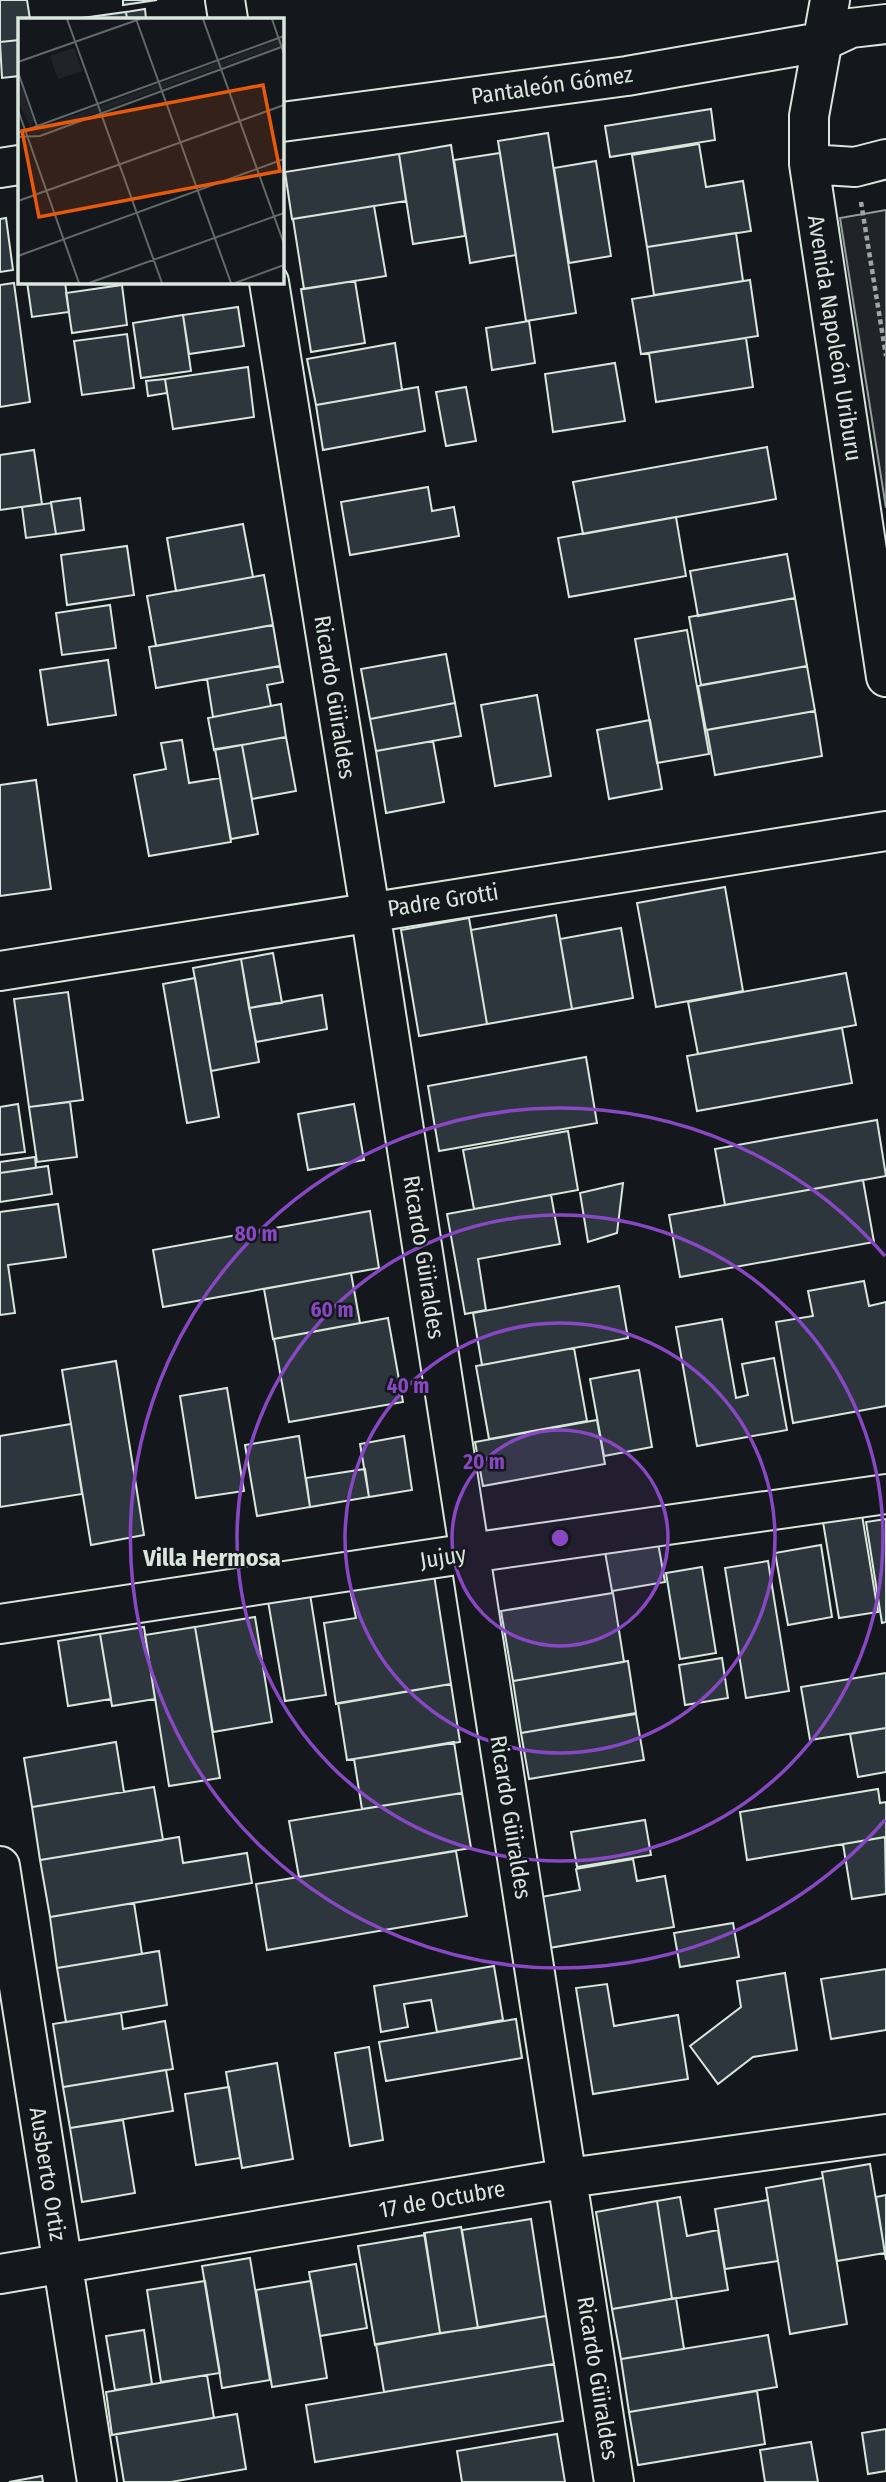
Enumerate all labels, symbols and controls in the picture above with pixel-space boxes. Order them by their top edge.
inset map [18,18,284,284]
street label: Pantaleón Gómez [469,60,635,110]
street label: Avenida Napoleón Uriburu [802,213,868,463]
street label: Ricardo Güiraldes [308,613,362,781]
street label: Padre Grotti [385,877,501,923]
street label: Ricardo Güiraldes [397,1173,451,1341]
text: 80 m [235,1221,277,1247]
text: 60 m [311,1297,353,1323]
text: 40 m [387,1373,429,1399]
text: 20 m [462,1449,505,1475]
centre of rings [548,1526,572,1550]
street label: Jujuy [418,1539,469,1574]
district label: Villa Hermosa [142,1544,281,1572]
street label: Ricardo Güiraldes [484,1733,538,1901]
street label: Ausberto Ortiz [24,2105,72,2243]
street label: 17 de Octubre [377,2174,507,2224]
street label: Ricardo Güiraldes [571,2294,625,2462]

